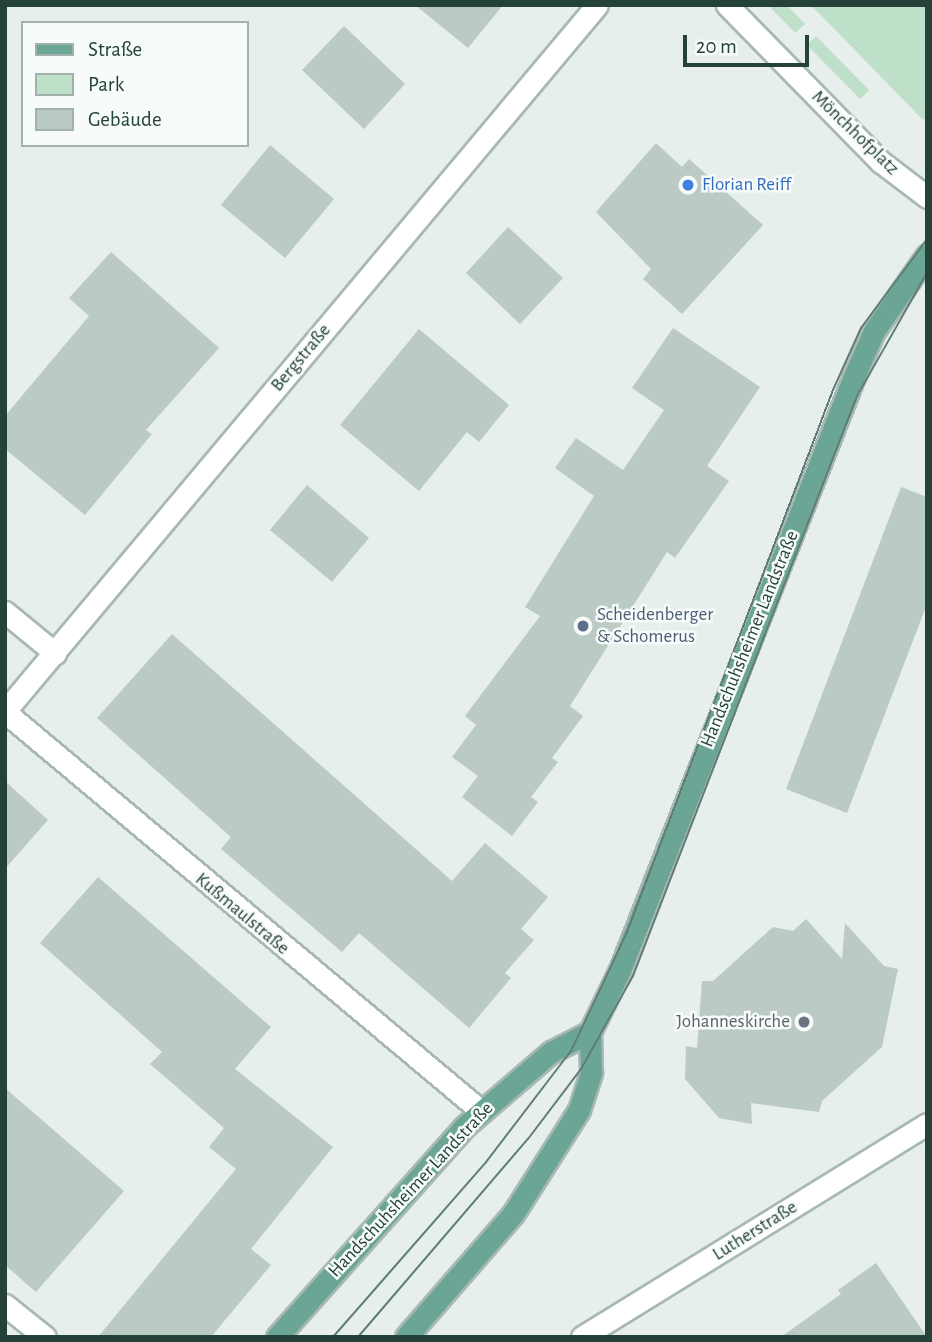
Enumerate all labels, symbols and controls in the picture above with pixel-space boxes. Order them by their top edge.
legend [21,21,248,147]
scale bar [687,21,813,65]
text: 20 m [696,36,737,57]
text: Straße [88,39,142,60]
text: Park [88,74,124,95]
street label: Mönchhofplatz [807,86,903,180]
text: Gebäude [88,109,162,130]
place label: Florian Reiff [702,174,791,196]
marker: Florian Reiff [680,177,696,193]
street label: Bergstraße [266,320,336,396]
street label: Handschuhsheimer Landstraße [696,527,804,751]
place label: Scheidenberger & Schomerus [597,604,713,648]
marker: Scheidenberger & Schomerus [575,618,591,634]
street label: Kußmaulstraße [190,868,294,960]
place label: Johanneskirche [676,1011,790,1033]
marker: Johanneskirche [796,1014,812,1030]
street label: Handschuhsheimer Landstraße [324,1098,498,1282]
street label: Lutherstraße [708,1196,802,1266]

